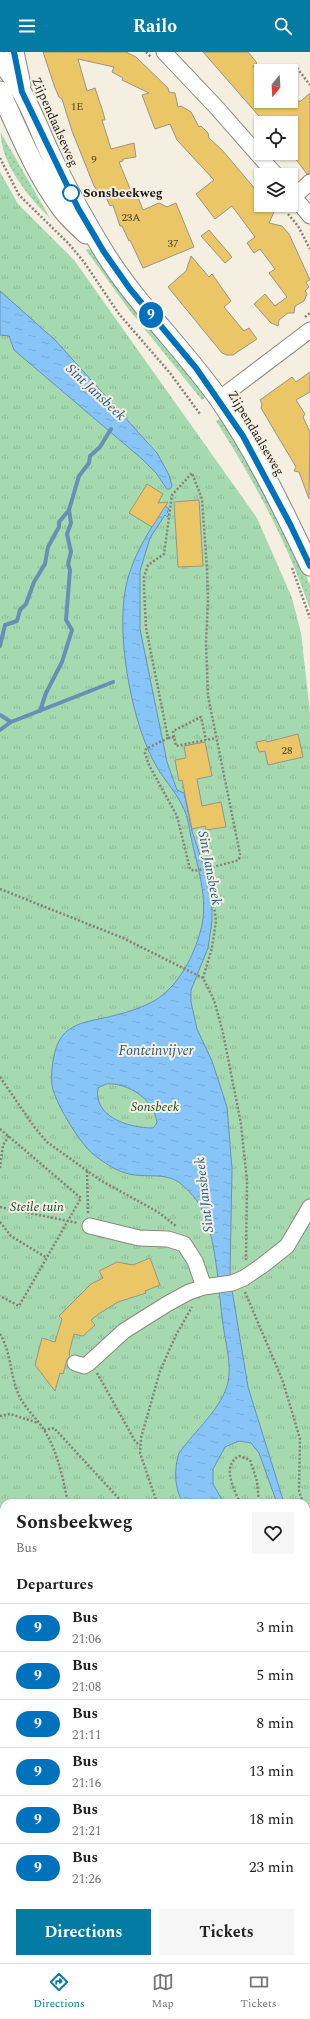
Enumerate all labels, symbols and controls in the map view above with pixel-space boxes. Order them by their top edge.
text: Railo [133,13,177,40]
icon: menu [16,15,38,37]
icon: search [272,15,294,37]
north arrow [254,64,298,108]
map controls [254,64,298,212]
street label: Zijpendaalseweg [26,74,84,170]
house number: 1E [71,98,83,115]
button: locate [254,116,298,160]
house number: 9 [91,151,97,168]
button: layers [254,168,298,212]
place label: Sonsbeekweg [83,183,163,203]
marker: Sonsbeekweg [62,184,80,202]
house number: 23A [121,209,141,226]
house number: 37 [168,235,179,252]
line badge: 9 [138,302,164,328]
text: 9 [147,304,155,325]
water label: Sint Jansbeek [61,358,131,426]
street label: Zijpendaalseweg [223,386,289,480]
house number: 28 [282,742,293,759]
water label: Sint Jansbeek [192,829,228,908]
water label: Fonteinvijver [118,1040,194,1061]
park label: Sonsbeek [131,1097,179,1117]
water label: Sint Jansbeek [189,1156,219,1234]
park label: Steile tuin [10,1197,64,1217]
text: Sonsbeekweg [16,1508,133,1537]
button: heart [252,1512,294,1554]
text: Bus [16,1538,37,1558]
text: Departures [16,1573,94,1596]
text: Bus [72,1606,98,1629]
text: 3 min [256,1616,294,1639]
text: 9 [34,1617,42,1638]
text: 21:06 [72,1629,101,1649]
text: Bus [72,1654,98,1677]
text: 5 min [256,1664,294,1687]
text: 9 [34,1665,42,1686]
text: 21:08 [72,1677,101,1697]
text: Bus [72,1702,98,1725]
text: 8 min [256,1712,294,1735]
text: 9 [34,1713,42,1734]
text: 21:11 [72,1725,101,1745]
text: Bus [72,1750,98,1773]
text: 13 min [249,1760,294,1783]
text: 9 [34,1761,42,1782]
text: 21:16 [72,1773,101,1793]
text: Bus [72,1798,98,1821]
text: 18 min [249,1808,294,1831]
text: 9 [34,1809,42,1830]
text: 21:21 [72,1821,101,1841]
text: Bus [72,1846,98,1869]
text: 23 min [249,1856,294,1879]
text: 9 [34,1857,42,1878]
text: 21:26 [72,1869,101,1889]
button: Directions [16,1909,151,1955]
button: Tickets [159,1909,294,1955]
tab: Directions [33,1971,85,2012]
tab: Map [152,1971,174,2012]
tab: Tickets [241,1971,277,2012]

